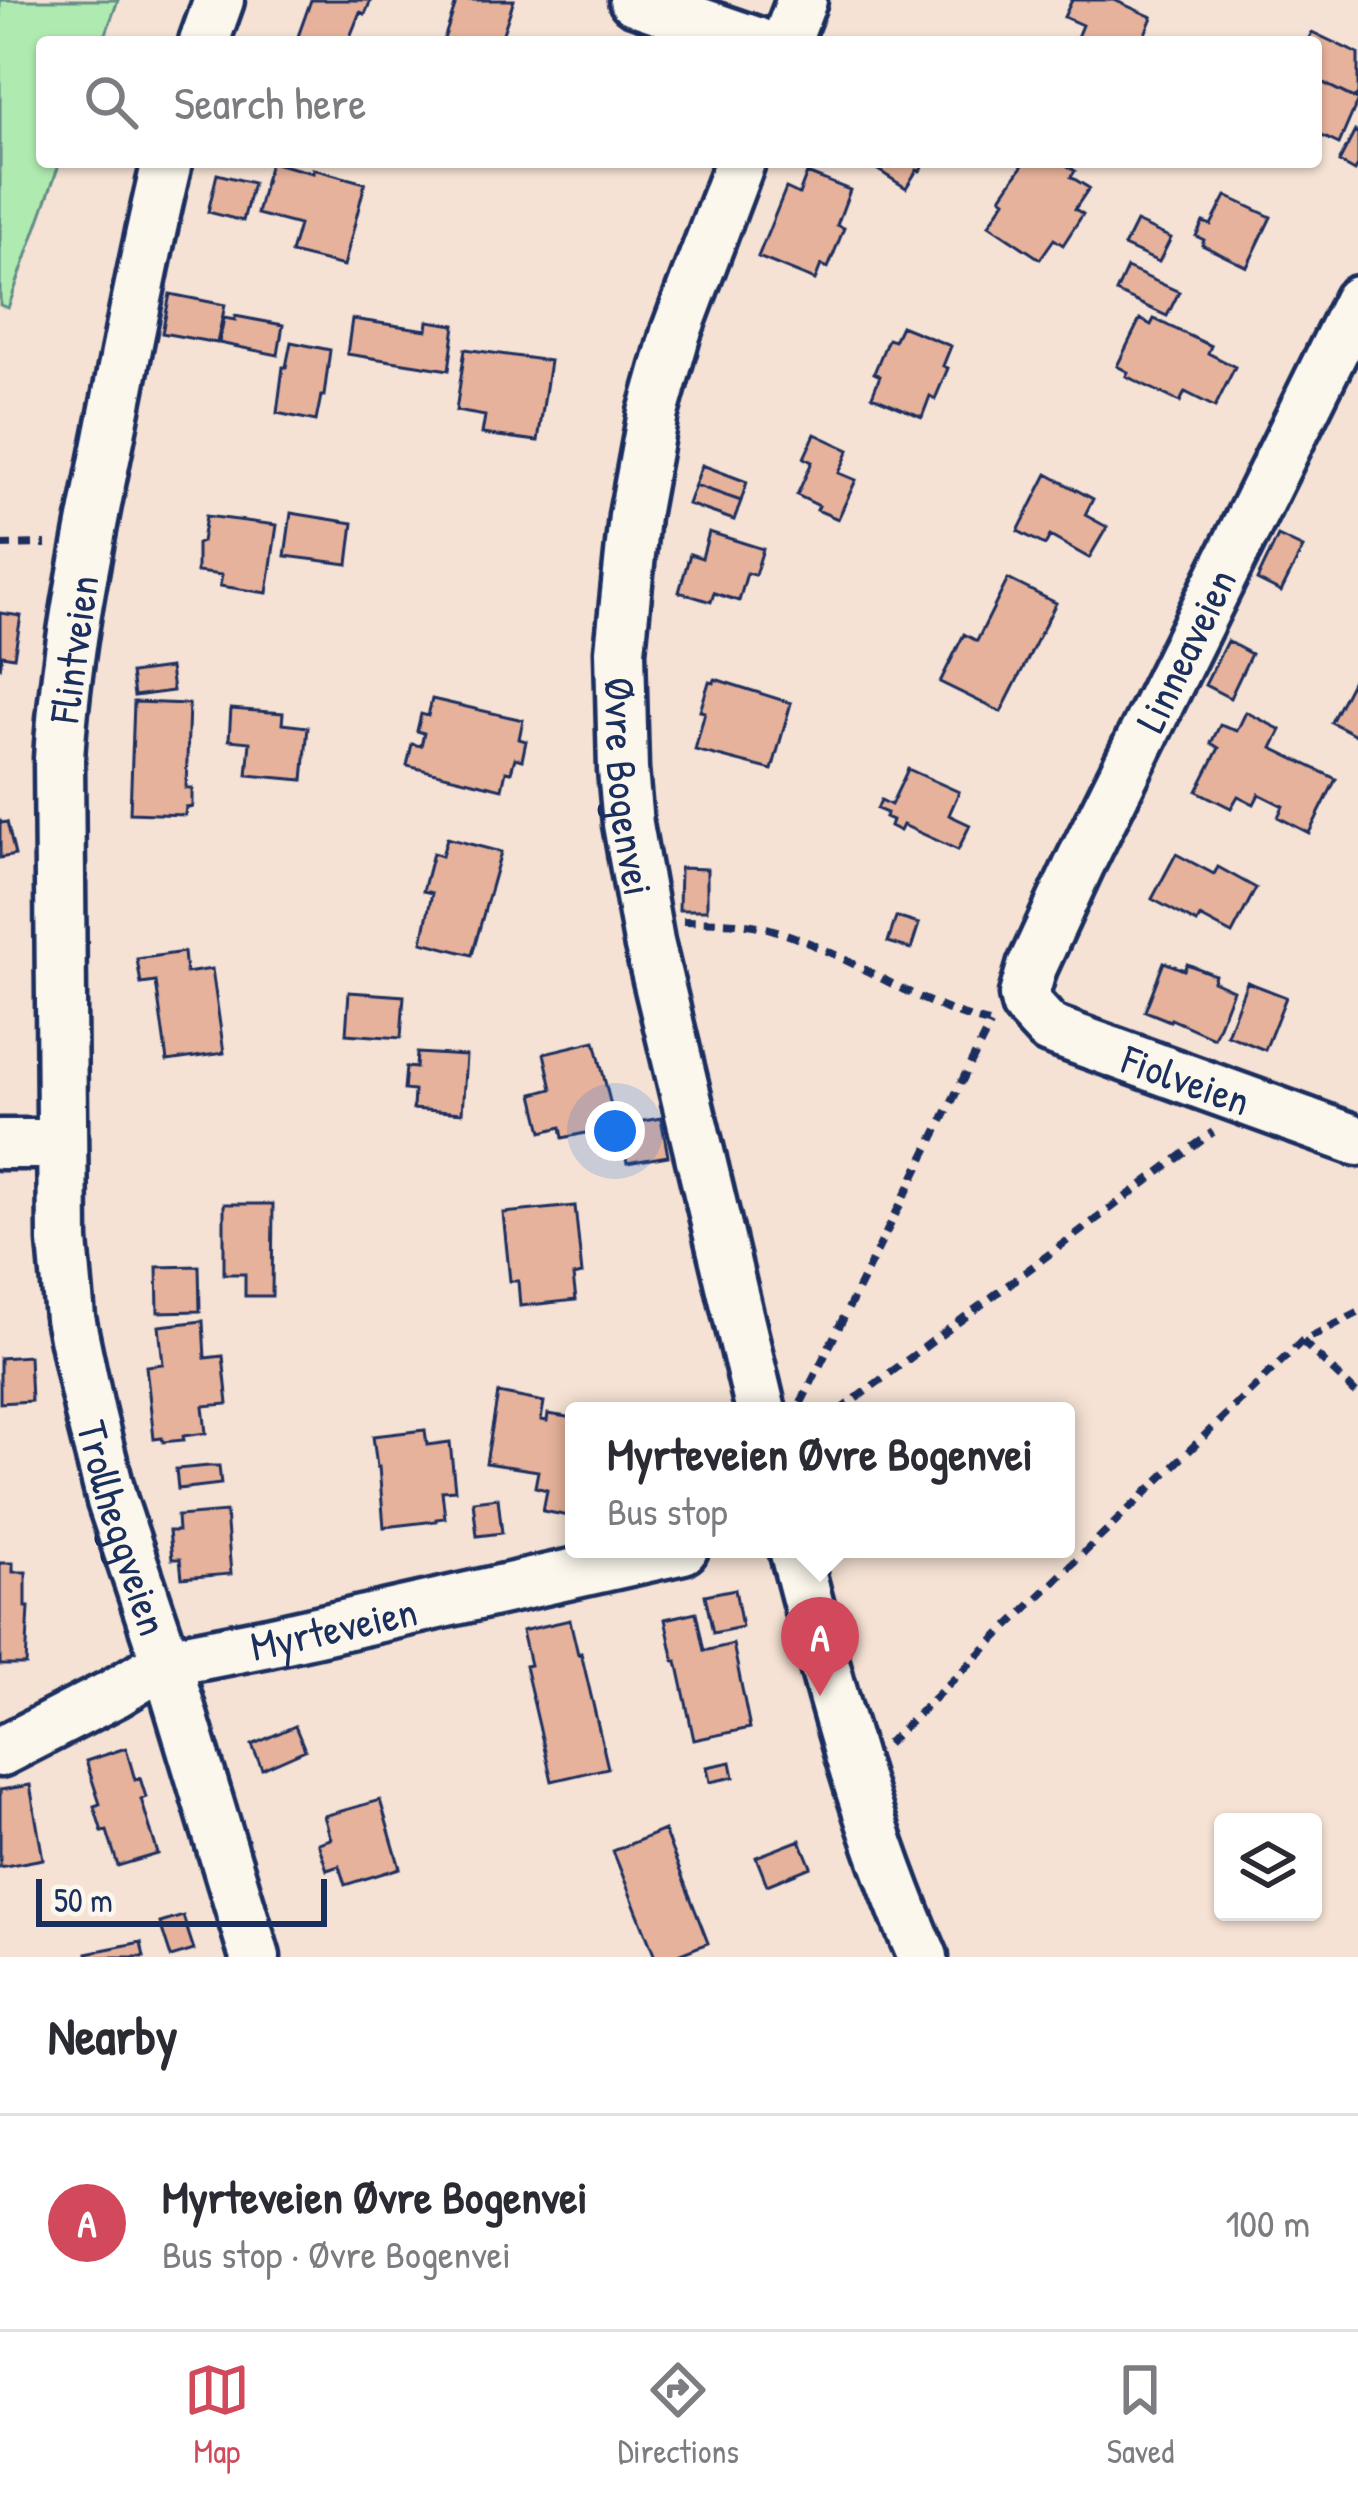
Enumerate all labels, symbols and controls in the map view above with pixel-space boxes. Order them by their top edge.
search box [36,36,1322,168]
icon: search [78,69,144,135]
text: Search here [174,72,366,133]
street label: Linneaveien [1121,559,1249,741]
street label: Flintveien [34,572,112,727]
street label: Øvre Bogenvei [592,677,669,900]
street label: Fiolveien [1114,1029,1258,1128]
your location [585,1101,645,1161]
popup [565,1402,1075,1558]
street label: Trollheggveien [64,1415,183,1642]
text: Myrteveien Øvre Bogenvei [607,1423,1033,1484]
text: Bus stop [607,1484,727,1537]
street label: Myrteveien [246,1581,422,1673]
pin: A [781,1597,859,1696]
map controls [1214,1813,1322,1921]
button: layers [1214,1813,1322,1921]
scale bar [36,1873,327,1926]
text: 50 m [54,1878,113,1922]
text: Nearby [48,2001,178,2070]
text: Myrteveien Øvre Bogenvei [162,2166,587,2227]
text: A [77,2196,97,2249]
text: 100 m [1225,2196,1310,2249]
text: Bus stop · Øvre Bogenvei [162,2227,511,2280]
tab: Map [184,2357,250,2473]
tab: Directions [618,2357,739,2473]
tab: Saved [1107,2357,1174,2473]

